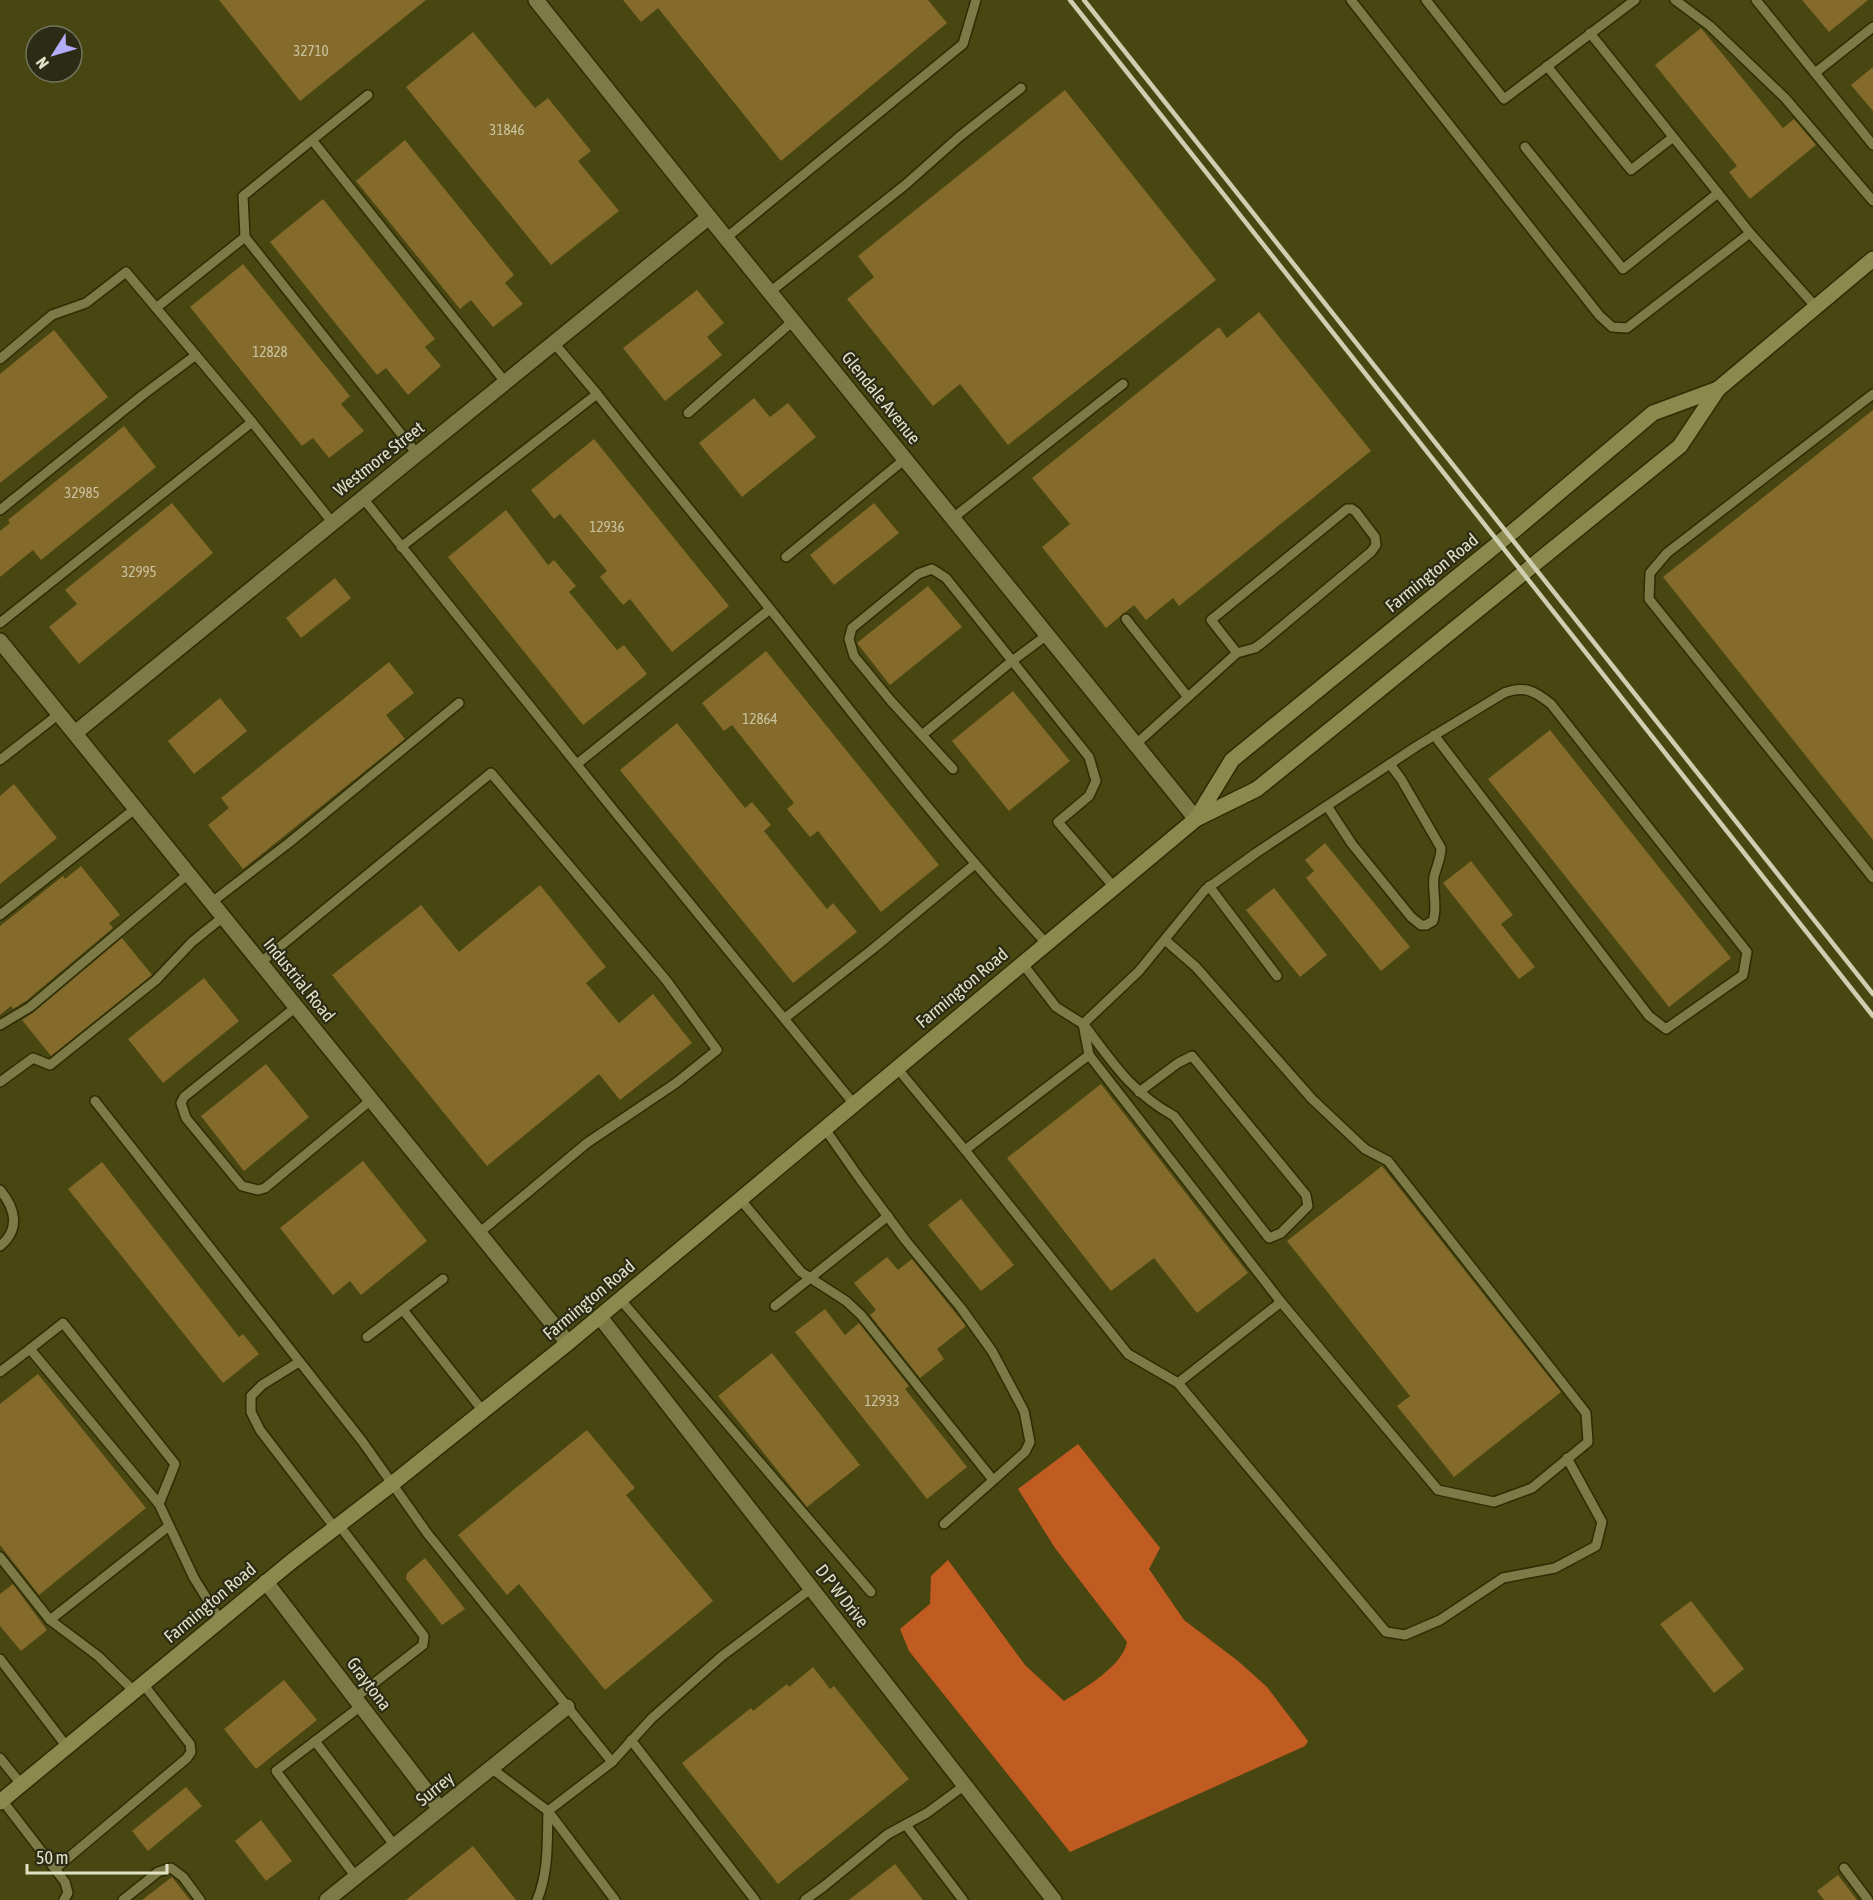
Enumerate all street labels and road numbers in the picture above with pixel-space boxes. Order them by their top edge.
street label: Glendale Avenue [838,347,925,448]
street label: Westmore Street [329,417,428,500]
street label: Farmington Road [1381,529,1482,616]
street label: Industrial Road [259,934,339,1026]
street label: Farmington Road [912,943,1012,1032]
street label: Farmington Road [539,1255,639,1344]
street label: Farmington Road [160,1558,260,1647]
street label: D P W Drive [811,1560,874,1631]
street label: Graytona [343,1653,396,1714]
street label: Surrey [412,1767,458,1810]

